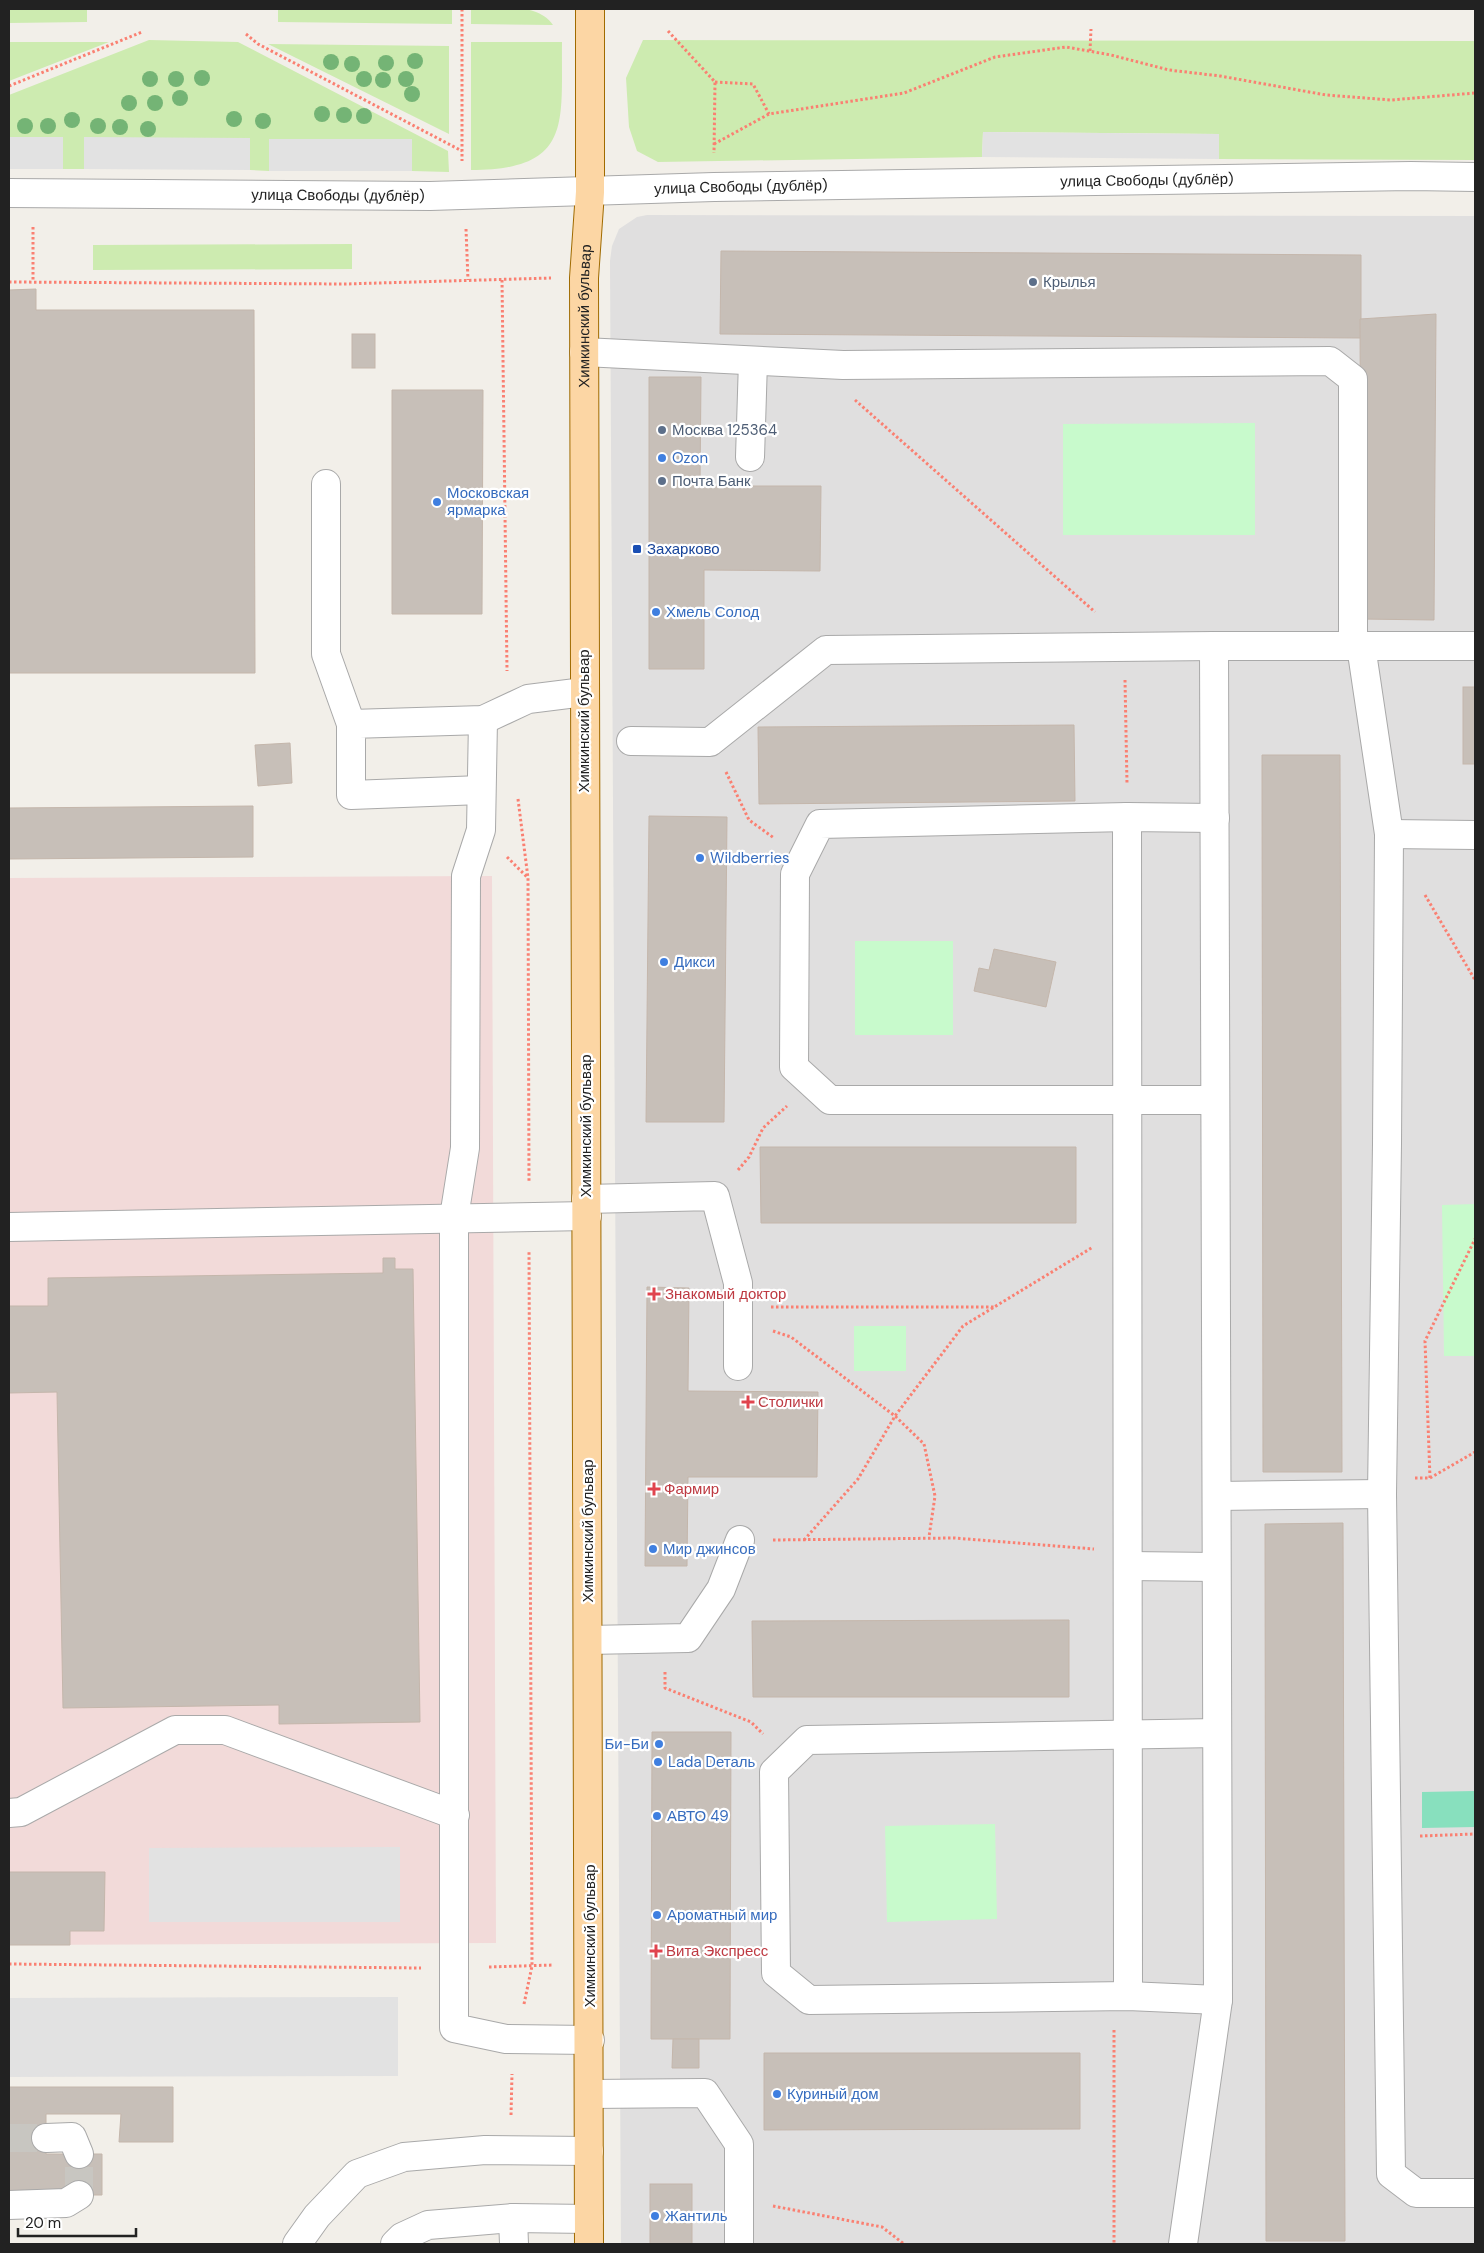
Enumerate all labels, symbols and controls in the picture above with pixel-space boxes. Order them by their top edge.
street label: улица Свободы (дублёр) [1060,169,1234,192]
street label: улица Свободы (дублёр) [654,175,828,199]
street label: улица Свободы (дублёр) [251,185,425,206]
street label: Химкинский бульвар [574,244,596,388]
place label: Крылья [1043,272,1096,292]
marker: Крылья [1027,276,1039,288]
place label: Москва 125364 [672,420,777,440]
marker: Москва 125364 [656,424,668,436]
place label: Ozon [672,448,708,468]
marker: Ozon [656,452,668,464]
place label: Почта Банк [672,471,751,491]
marker: Почта Банк [656,475,668,487]
place label: Московская ярмарка [447,483,529,520]
marker: Московская ярмарка [431,496,443,508]
place label: Захарково [647,539,720,559]
marker: Захарково [631,543,643,555]
place label: Хмель Солод [666,602,759,622]
marker: Хмель Солод [650,606,662,618]
street label: Химкинский бульвар [574,649,594,793]
place label: Wildberries [710,848,790,868]
marker: Wildberries [694,852,706,864]
place label: Дикси [674,952,715,972]
marker: Дикси [658,956,670,968]
street label: Химкинский бульвар [576,1054,596,1198]
place label: Знакомый доктор [665,1284,786,1304]
marker: Знакомый доктор [647,1287,661,1301]
place label: Столички [758,1392,823,1412]
marker: Столички [742,1396,754,1408]
street label: Химкинский бульвар [578,1459,598,1603]
place label: Фармир [664,1479,719,1499]
marker: Фармир [648,1483,660,1495]
place label: Мир джинсов [663,1539,756,1559]
marker: Мир джинсов [647,1543,659,1555]
place label: Би-Би [604,1734,649,1754]
marker: Би-Би [653,1738,665,1750]
place label: Lada Dеталь [668,1752,756,1772]
marker: Lada Dеталь [652,1756,664,1768]
place label: АВТО 49 [667,1806,729,1826]
marker: АВТО 49 [651,1810,663,1822]
street label: Химкинский бульвар [580,1864,600,2008]
place label: Ароматный мир [667,1905,777,1925]
marker: Ароматный мир [651,1909,663,1921]
place label: Вита Экспресс [666,1941,769,1961]
marker: Вита Экспресс [650,1945,662,1957]
place label: Куриный дом [787,2084,879,2104]
marker: Куриный дом [771,2088,783,2100]
scale bar [18,2206,135,2238]
place label: Жантиль [665,2206,728,2226]
marker: Жантиль [649,2210,661,2222]
text: 20 m [25,2213,61,2233]

